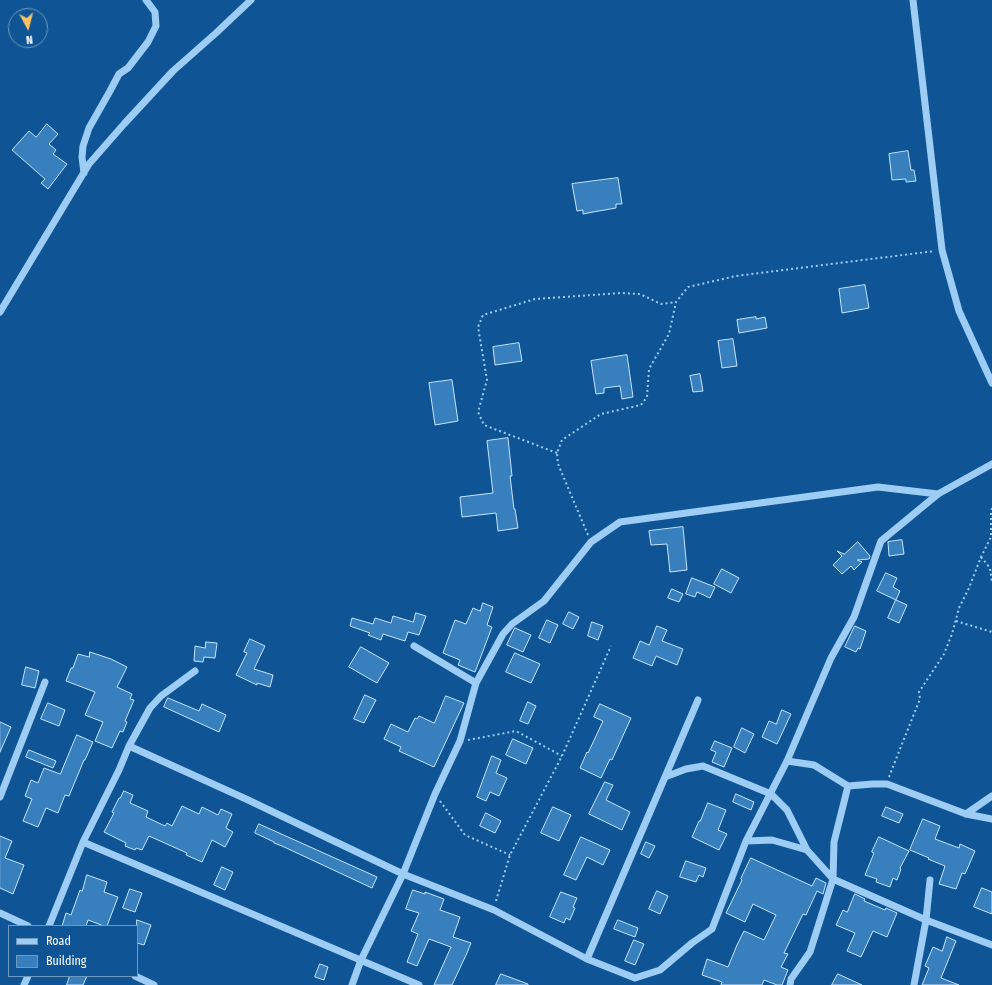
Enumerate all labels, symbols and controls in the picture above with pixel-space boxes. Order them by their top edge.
north arrow [8,8,48,48]
text: N [25,33,33,46]
legend [8,925,138,977]
text: Road [46,934,71,948]
text: Building [46,954,86,968]

